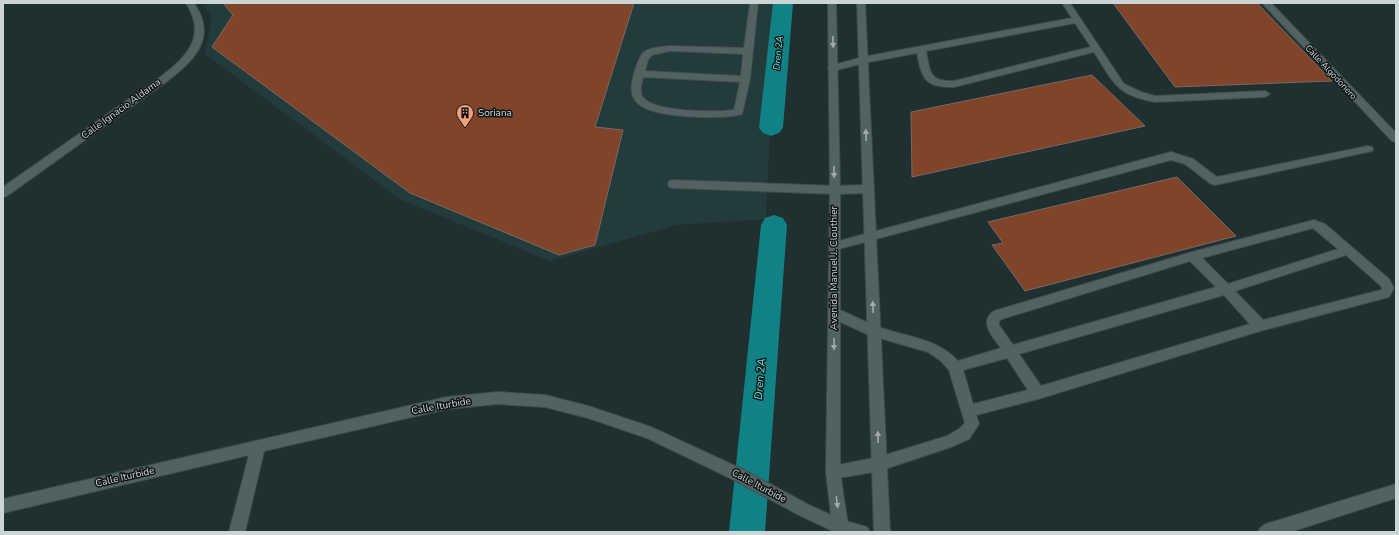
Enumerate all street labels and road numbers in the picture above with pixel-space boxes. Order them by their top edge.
street label: Calle Algodonero [1302,42,1360,102]
street label: Calle Ignacio Aldama [78,75,164,143]
street label: Avenida Manuel J. Clouthier [827,205,841,330]
street label: Calle Iturbide [410,394,472,418]
street label: Calle Iturbide [94,463,156,491]
street label: Calle Iturbide [729,466,789,506]

